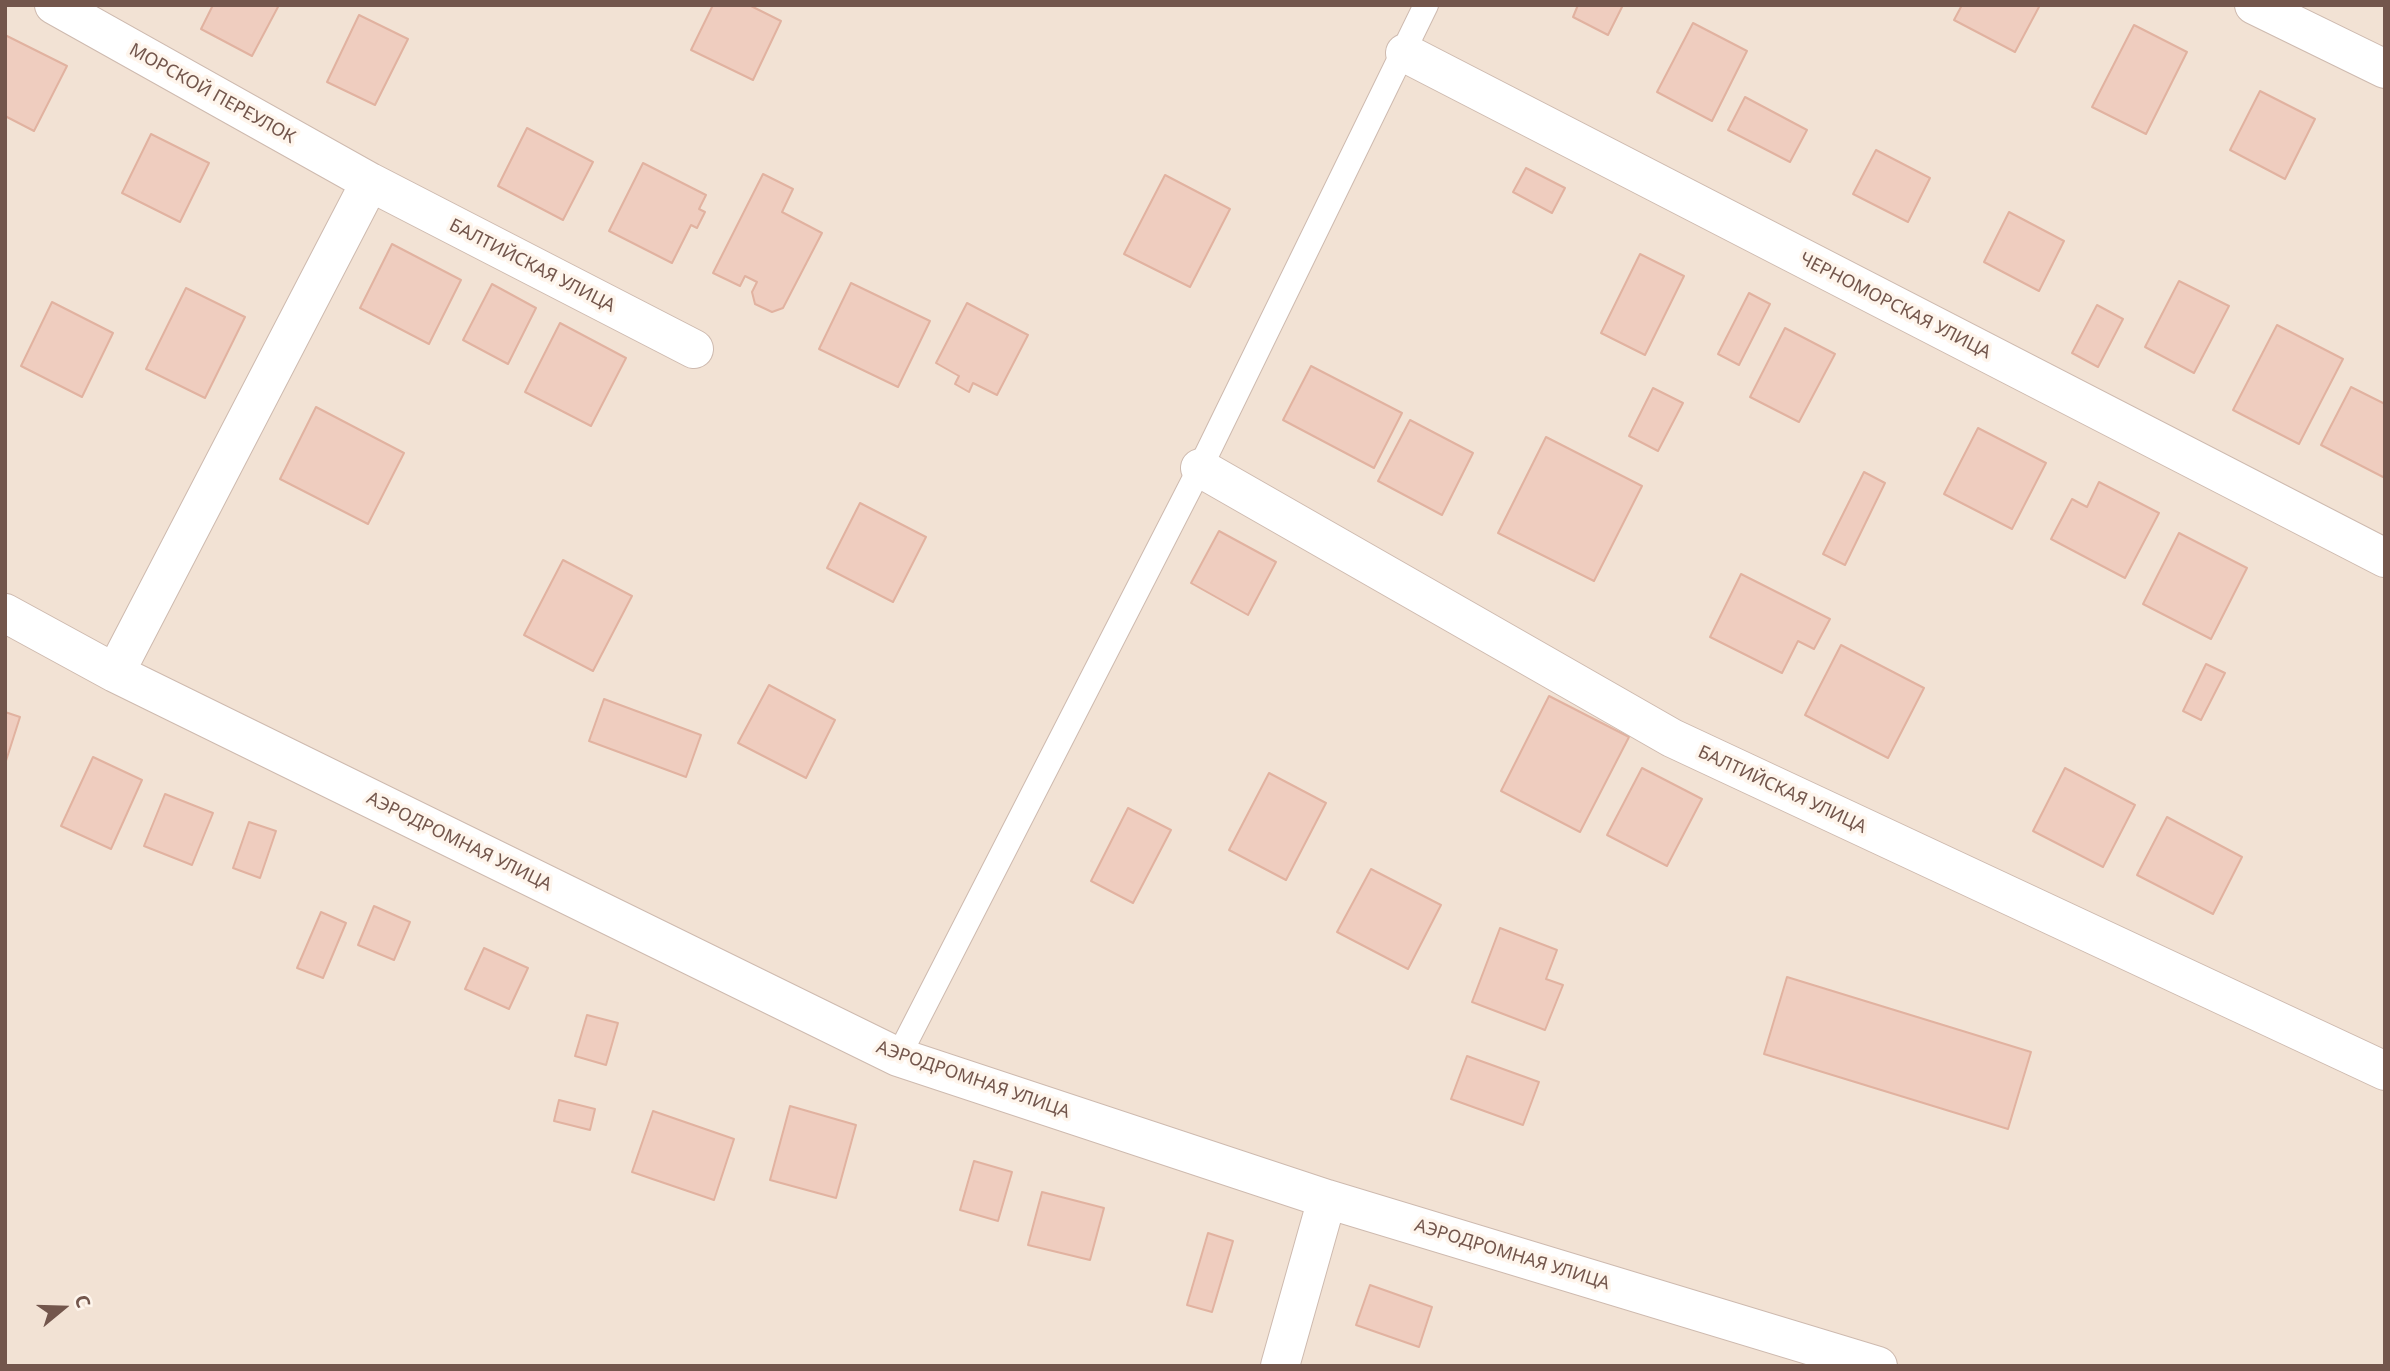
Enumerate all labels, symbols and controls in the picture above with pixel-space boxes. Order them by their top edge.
street label: МОРСКОЙ ПЕРЕУЛОК [125,39,299,149]
street label: БАЛТИЙСКАЯ УЛИЦА [445,215,619,317]
street label: ЧЕРНОМОРСКАЯ УЛИЦА [1796,248,1994,364]
street label: БАЛТИЙСКАЯ УЛИЦА [1694,742,1870,838]
street label: АЭРОДРОМНАЯ УЛИЦА [363,788,555,896]
street label: АЭРОДРОМНАЯ УЛИЦА [873,1037,1073,1123]
street label: АЭРОДРОМНАЯ УЛИЦА [1412,1215,1612,1295]
north arrow [28,1273,98,1343]
text: С [69,1291,97,1311]

